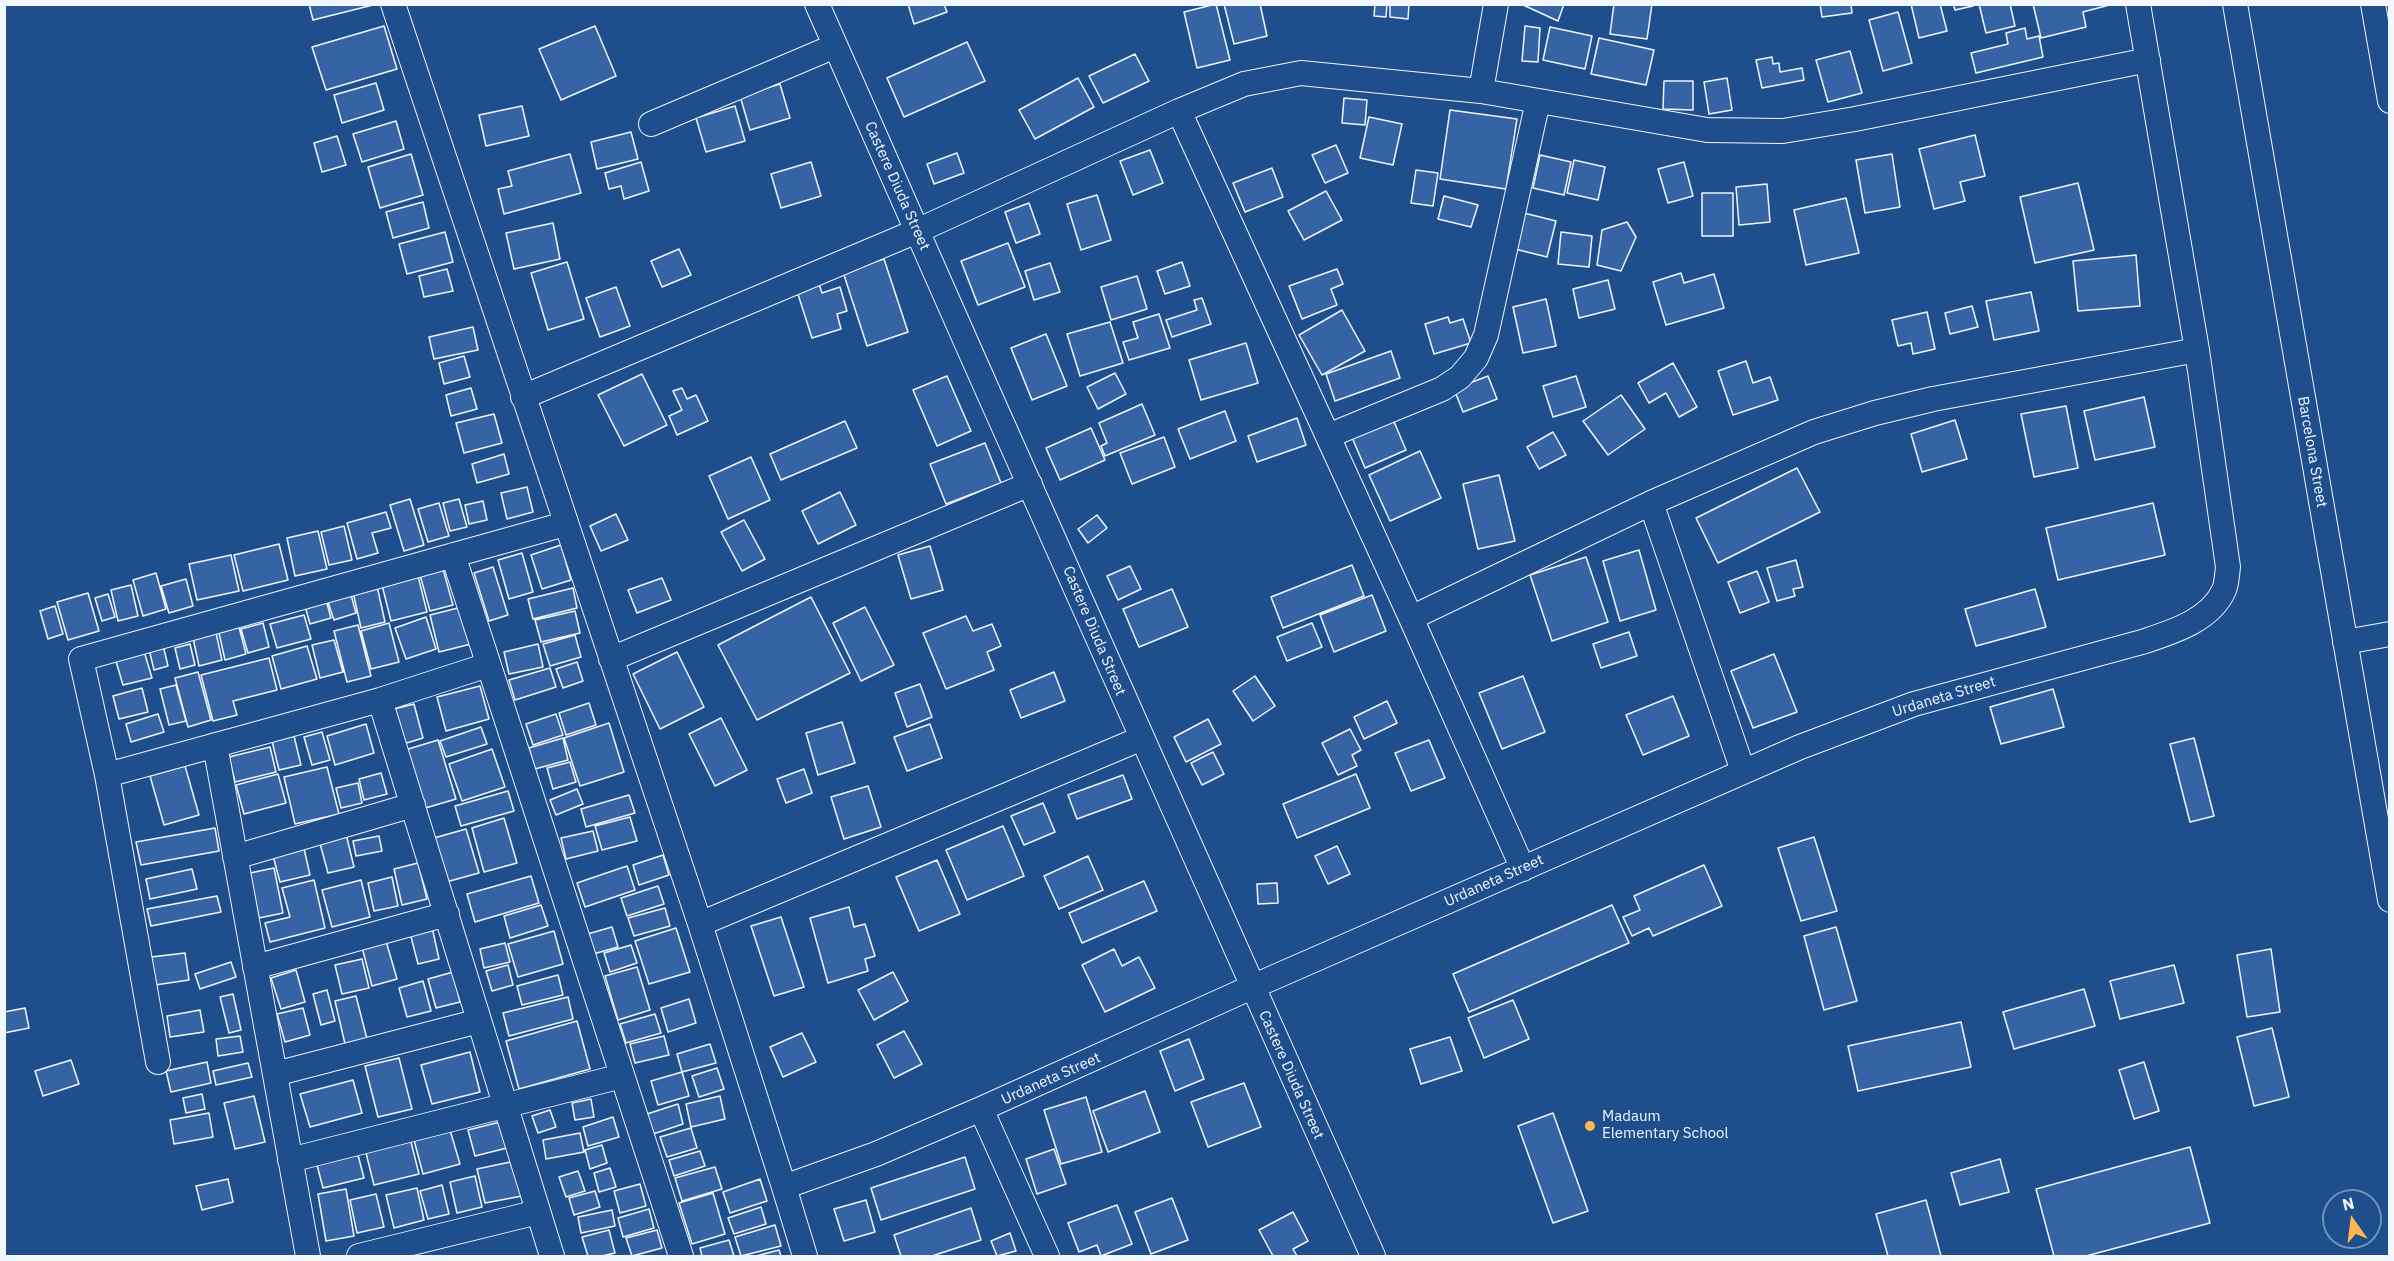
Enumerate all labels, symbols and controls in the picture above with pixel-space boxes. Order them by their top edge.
street label: Castere Diuda Street [861,119,933,253]
street label: Barcelona Street [2293,395,2331,509]
street label: Castere Diuda Street [1059,564,1129,698]
street label: Urdaneta Street [1890,673,1998,721]
street label: Urdaneta Street [1441,851,1547,911]
street label: Castere Diuda Street [1255,1008,1327,1142]
street label: Urdaneta Street [998,1049,1104,1109]
place label: Madaum Elementary School [1602,1108,1729,1143]
marker: Madaum Elementary School [1583,1119,1597,1133]
north arrow [2322,1189,2382,1249]
text: N [2340,1192,2356,1215]

